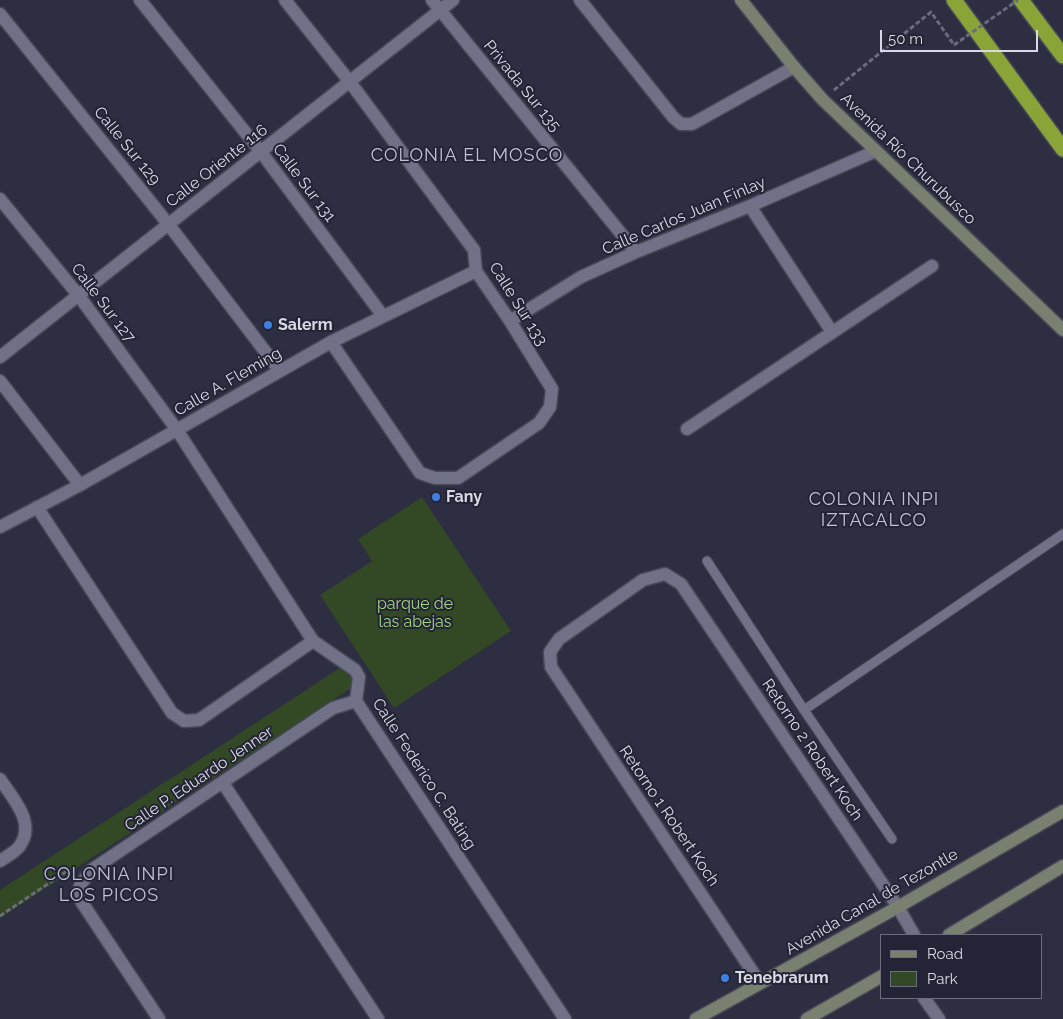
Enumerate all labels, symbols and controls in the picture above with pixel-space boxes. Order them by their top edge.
scale bar [883,20,1040,52]
text: 50 m [888,30,923,48]
street label: Privada Sur 135 [479,36,565,136]
street label: Avenida Río Churubusco [836,89,980,229]
street label: Calle Sur 129 [90,103,164,189]
street label: Calle Oriente 116 [162,120,272,212]
street label: Calle Sur 131 [268,140,340,226]
district label: COLONIA EL MOSCO [369,145,565,167]
street label: Calle Carlos Juan Finlay [599,173,769,259]
street label: Calle Sur 127 [67,259,139,347]
street label: Calle Sur 133 [485,259,551,349]
place label: Salerm [278,315,333,335]
marker: Salerm [262,319,274,331]
street label: Calle A. Fleming [171,344,285,420]
place label: Fany [446,487,482,507]
district label: COLONIA INPI IZTACALCO [807,489,941,532]
marker: Fany [430,491,442,503]
park label: parque de las abejas [377,594,453,632]
street label: Retorno 2 Robert Koch [757,676,867,824]
street label: Calle Federico C. Bating [368,695,480,853]
street label: Calle P. Eduardo Jenner [121,722,277,836]
street label: Retorno 1 Robert Koch [615,742,723,890]
street label: Avenida Canal de Tezontle [782,845,962,959]
district label: COLONIA INPI LOS PICOS [42,864,176,906]
legend [880,934,1043,999]
text: Road [927,945,963,963]
place label: Tenebrarum [735,968,829,988]
text: Park [927,970,958,988]
marker: Tenebrarum [719,972,731,984]

